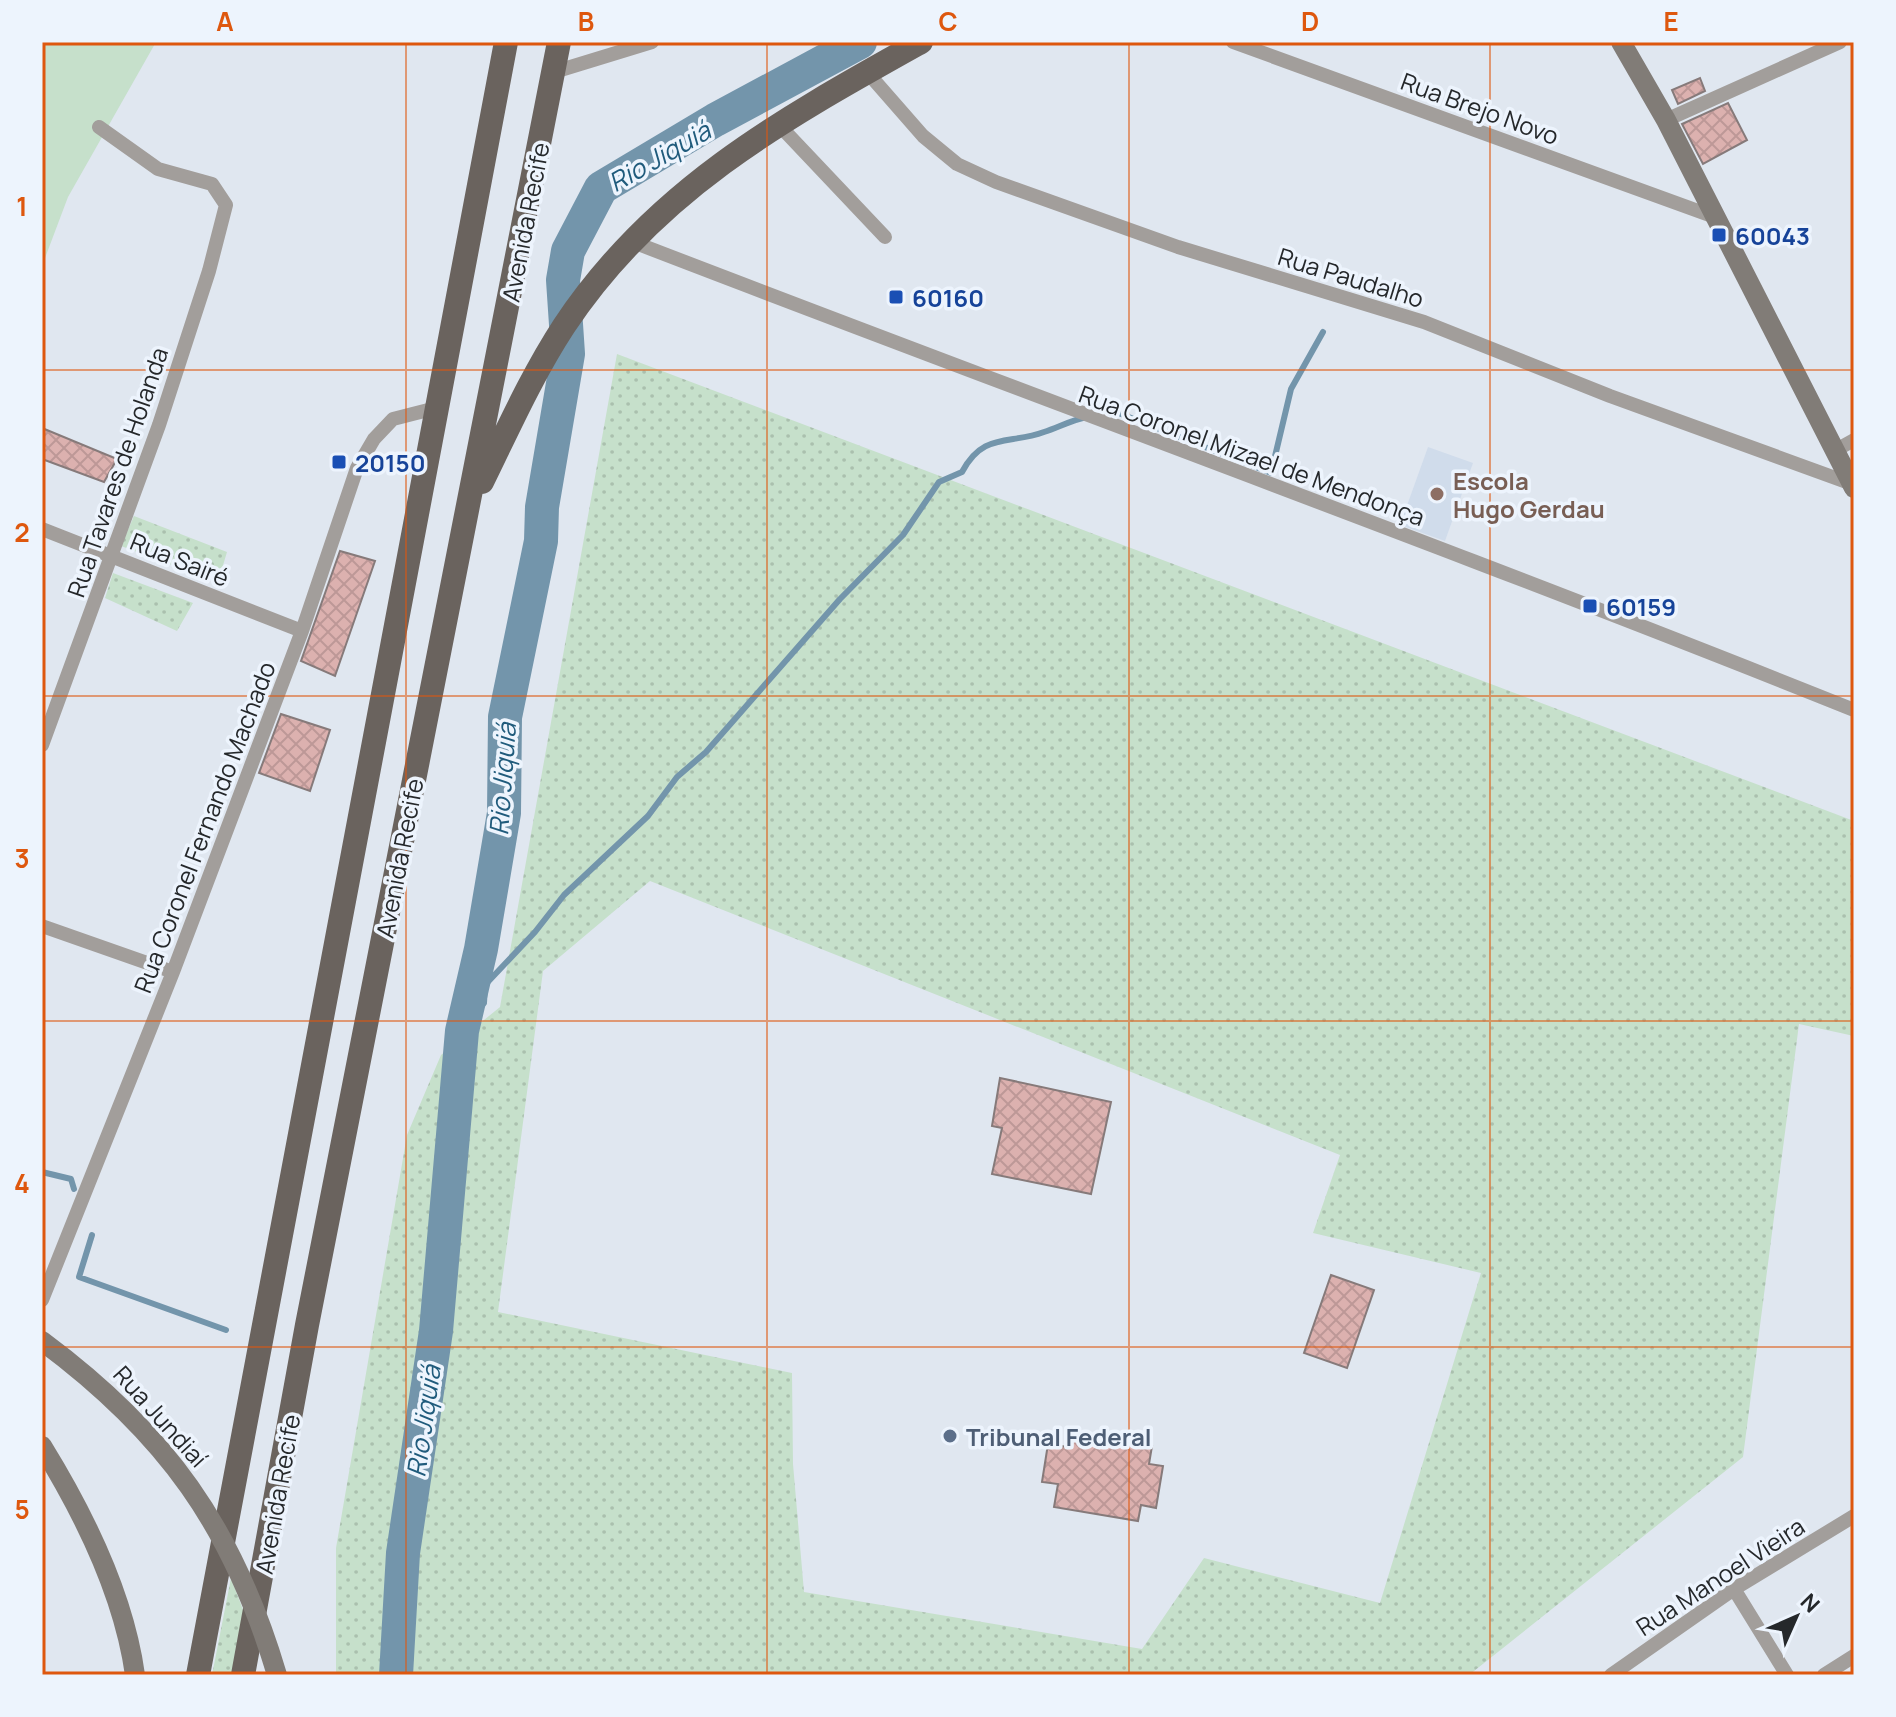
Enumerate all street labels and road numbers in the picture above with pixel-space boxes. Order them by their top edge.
street label: Rua Brejo Novo [1396,64,1564,152]
street label: Avenida Recife [493,140,557,304]
street label: Rua Paudalho [1274,239,1428,315]
street label: Rua Tavares de Holanda [59,343,175,601]
street label: Rua Coronel Mizael de Mendonça [1074,377,1430,533]
street label: Rua Sairé [126,524,234,594]
street label: Rua Coronel Fernando Machado [125,657,283,997]
street label: Avenida Recife [367,776,431,940]
street label: Rua Jundiaí [107,1358,216,1474]
street label: Avenida Recife [247,1412,307,1576]
street label: Rua Manoel Vieira [1629,1509,1811,1643]

